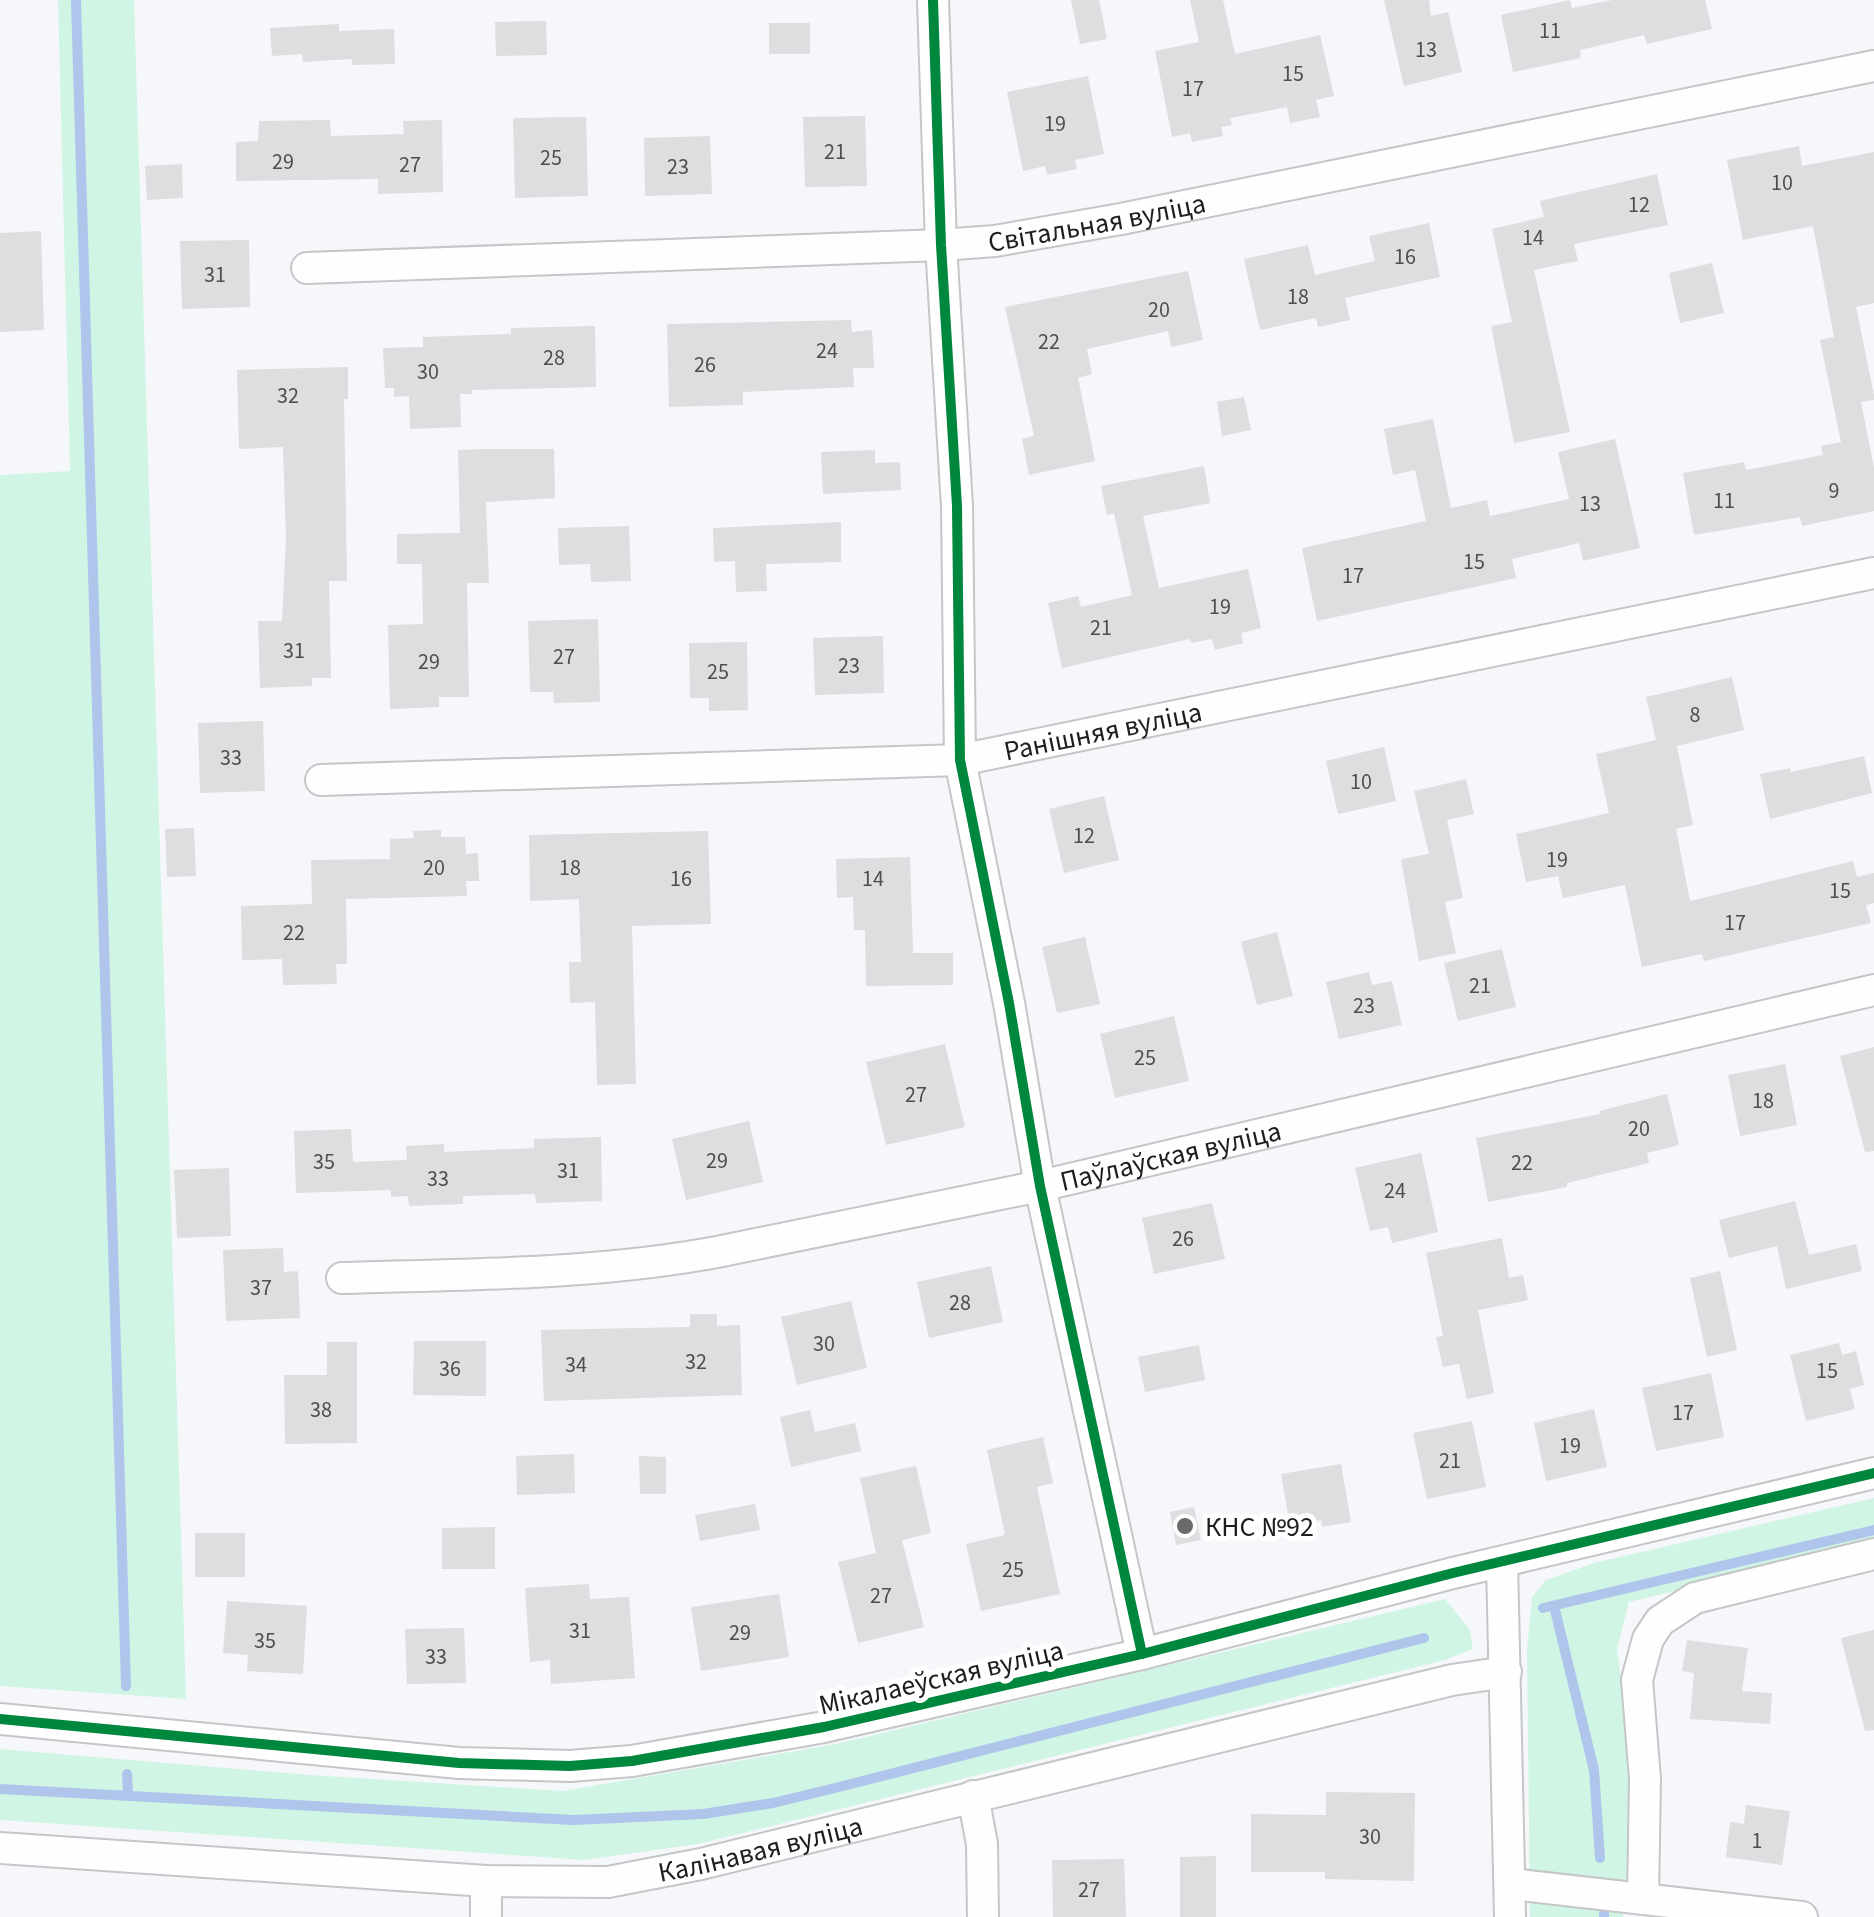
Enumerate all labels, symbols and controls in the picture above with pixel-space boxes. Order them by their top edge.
house number: 11 [1539,15,1561,47]
house number: 13 [1415,34,1437,66]
house number: 15 [1282,58,1304,90]
house number: 17 [1182,73,1204,105]
house number: 19 [1044,108,1066,140]
house number: 21 [824,136,846,168]
house number: 25 [540,142,562,174]
house number: 29 [272,146,294,178]
house number: 27 [399,149,421,181]
house number: 23 [667,151,689,183]
house number: 10 [1771,167,1793,199]
street label: Світальная вуліца [985,183,1209,263]
house number: 12 [1628,189,1650,221]
house number: 14 [1522,222,1544,254]
house number: 16 [1394,241,1416,273]
house number: 31 [204,259,226,291]
house number: 18 [1287,281,1309,313]
house number: 20 [1148,294,1170,326]
house number: 22 [1038,326,1060,358]
house number: 24 [816,335,838,367]
house number: 28 [543,342,565,374]
house number: 26 [694,349,716,381]
house number: 30 [417,356,439,388]
house number: 32 [277,380,299,412]
house number: 9 [1829,475,1839,507]
house number: 11 [1713,485,1735,517]
house number: 13 [1579,488,1601,520]
house number: 15 [1463,546,1485,578]
house number: 17 [1342,560,1364,592]
house number: 19 [1209,591,1231,623]
house number: 21 [1090,612,1112,644]
house number: 31 [283,635,305,667]
house number: 27 [553,641,575,673]
house number: 29 [418,646,440,678]
house number: 23 [838,650,860,682]
house number: 25 [707,656,729,688]
street label: Ранішняя вуліца [1000,692,1206,772]
house number: 8 [1690,699,1701,731]
house number: 33 [220,742,242,774]
house number: 10 [1350,766,1372,798]
house number: 12 [1073,820,1095,852]
house number: 19 [1546,844,1568,876]
house number: 20 [423,852,445,884]
house number: 18 [559,852,581,884]
house number: 16 [670,863,692,895]
house number: 14 [862,863,884,895]
house number: 15 [1829,875,1851,907]
house number: 17 [1724,907,1746,939]
house number: 22 [283,917,305,949]
house number: 21 [1469,970,1491,1002]
house number: 23 [1353,990,1375,1022]
house number: 25 [1134,1042,1156,1074]
house number: 27 [905,1079,927,1111]
house number: 18 [1752,1085,1774,1117]
street label: Паўлаўская вуліца [1056,1111,1285,1202]
house number: 20 [1628,1113,1650,1145]
house number: 29 [706,1145,728,1177]
house number: 35 [313,1146,335,1178]
house number: 22 [1511,1147,1533,1179]
house number: 31 [557,1155,579,1187]
house number: 33 [427,1163,449,1195]
house number: 24 [1384,1175,1406,1207]
house number: 26 [1172,1223,1194,1255]
house number: 37 [250,1272,272,1304]
house number: 28 [949,1287,971,1319]
house number: 30 [813,1328,835,1360]
house number: 32 [685,1346,707,1378]
house number: 34 [565,1349,587,1381]
house number: 36 [439,1353,461,1385]
house number: 15 [1816,1355,1838,1387]
house number: 38 [310,1394,332,1426]
house number: 17 [1672,1397,1694,1429]
house number: 19 [1559,1430,1581,1462]
house number: 21 [1439,1445,1461,1477]
place label: КНС №92 [1205,1507,1314,1547]
marker: КНС №92 [1174,1515,1196,1537]
house number: 25 [1002,1554,1024,1586]
house number: 27 [870,1580,892,1612]
house number: 31 [569,1615,591,1647]
house number: 29 [729,1617,751,1649]
house number: 35 [254,1625,276,1657]
street label: Мікалаеўская вуліца [815,1630,1068,1726]
house number: 33 [425,1641,447,1673]
street label: Калінавая вуліца [655,1806,867,1893]
house number: 30 [1359,1821,1381,1853]
house number: 1 [1752,1825,1762,1857]
house number: 27 [1078,1874,1100,1906]

